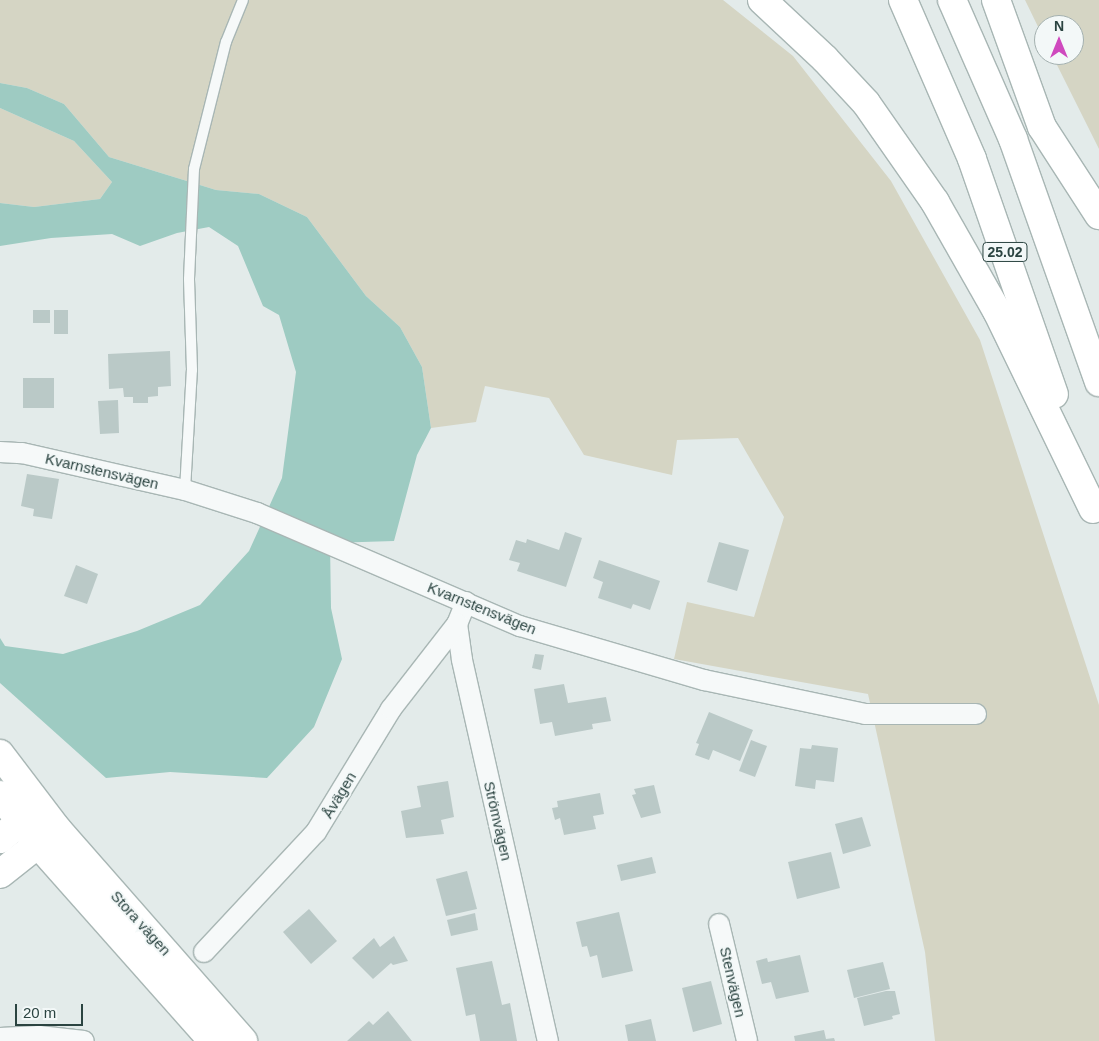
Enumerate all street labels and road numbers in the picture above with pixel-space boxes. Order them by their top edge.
road number: 25.02 [981,240,1029,264]
street label: Kvarnstensvägen [44,449,160,493]
street label: Kvarnstensvägen [425,578,539,638]
street label: Åvägen [318,769,360,821]
street label: Strömvägen [480,780,516,862]
street label: Stora vägen [107,887,175,959]
street label: Stenvägen [716,945,750,1019]

